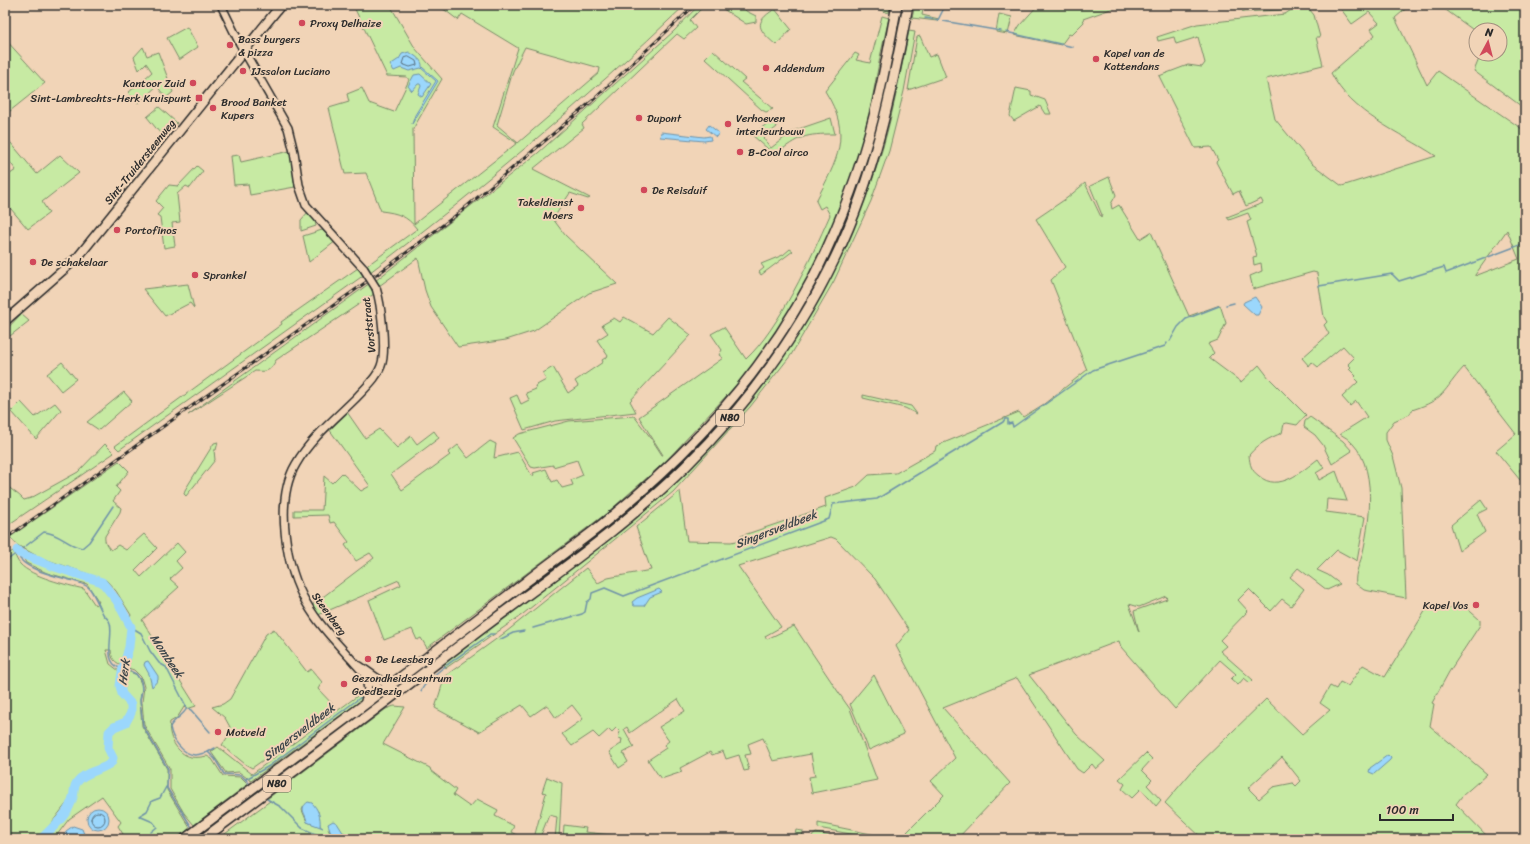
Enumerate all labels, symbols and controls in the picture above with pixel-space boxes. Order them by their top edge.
place label: Proxy Delhaize [310,14,382,33]
marker: Proxy Delhaize [297,18,307,28]
north arrow [1468,22,1508,62]
text: N [1483,23,1494,43]
place label: Bass burgers & pizza [238,30,301,62]
marker: Bass burgers & pizza [225,40,235,50]
place label: Kapel van de Kattendans [1104,44,1165,76]
marker: Kapel van de Kattendans [1091,54,1101,64]
place label: Addendum [773,59,825,78]
place label: IJssalon Luciano [250,62,331,81]
marker: Addendum [761,63,771,73]
marker: IJssalon Luciano [238,66,248,76]
place label: Kantoor Zuid [123,74,186,93]
marker: Kantoor Zuid [188,78,198,88]
place label: Sint-Lambrechts-Herk Kruispunt [30,89,191,108]
marker: Sint-Lambrechts-Herk Kruispunt [194,93,204,103]
place label: Brood Banket Kupers [221,93,287,125]
marker: Brood Banket Kupers [208,103,218,113]
place label: Dupont [647,109,682,128]
place label: Verhoeven interieurbouw [736,109,804,141]
marker: Dupont [634,113,644,123]
street label: Sint-Truidersteenweg [99,115,181,209]
marker: Verhoeven interieurbouw [723,119,733,129]
place label: B-Cool airco [748,143,809,162]
marker: B-Cool airco [735,147,745,157]
place label: De Reisduif [652,181,708,200]
marker: De Reisduif [639,185,649,195]
place label: Takeldienst Moers [518,193,574,225]
marker: Takeldienst Moers [576,203,586,213]
place label: Portofinos [125,221,178,240]
marker: Portofinos [112,225,122,235]
place label: De schakelaar [41,253,108,272]
marker: De schakelaar [28,257,38,267]
place label: Sprankel [203,266,247,285]
marker: Sprankel [190,270,200,280]
street label: Vorststraat [357,296,381,354]
road number: N80 [716,410,744,426]
water label: Singersveldbeek [732,503,821,555]
street label: Steenberg [307,588,352,640]
place label: Kapel Vos [1423,596,1468,615]
marker: Kapel Vos [1471,600,1481,610]
water label: Mombeek [144,629,190,683]
place label: De Leesberg [376,650,434,669]
marker: De Leesberg [363,654,373,664]
water label: Herk [111,656,137,686]
place label: Gezondheidscentrum GoedBezig [352,669,452,701]
marker: Gezondheidscentrum GoedBezig [339,679,349,689]
water label: Singersveldbeek [258,697,341,767]
place label: Motveld [226,723,266,742]
marker: Motveld [213,727,223,737]
road number: N80 [263,776,291,792]
scale bar [1380,796,1453,822]
text: 100 m [1386,799,1419,821]

